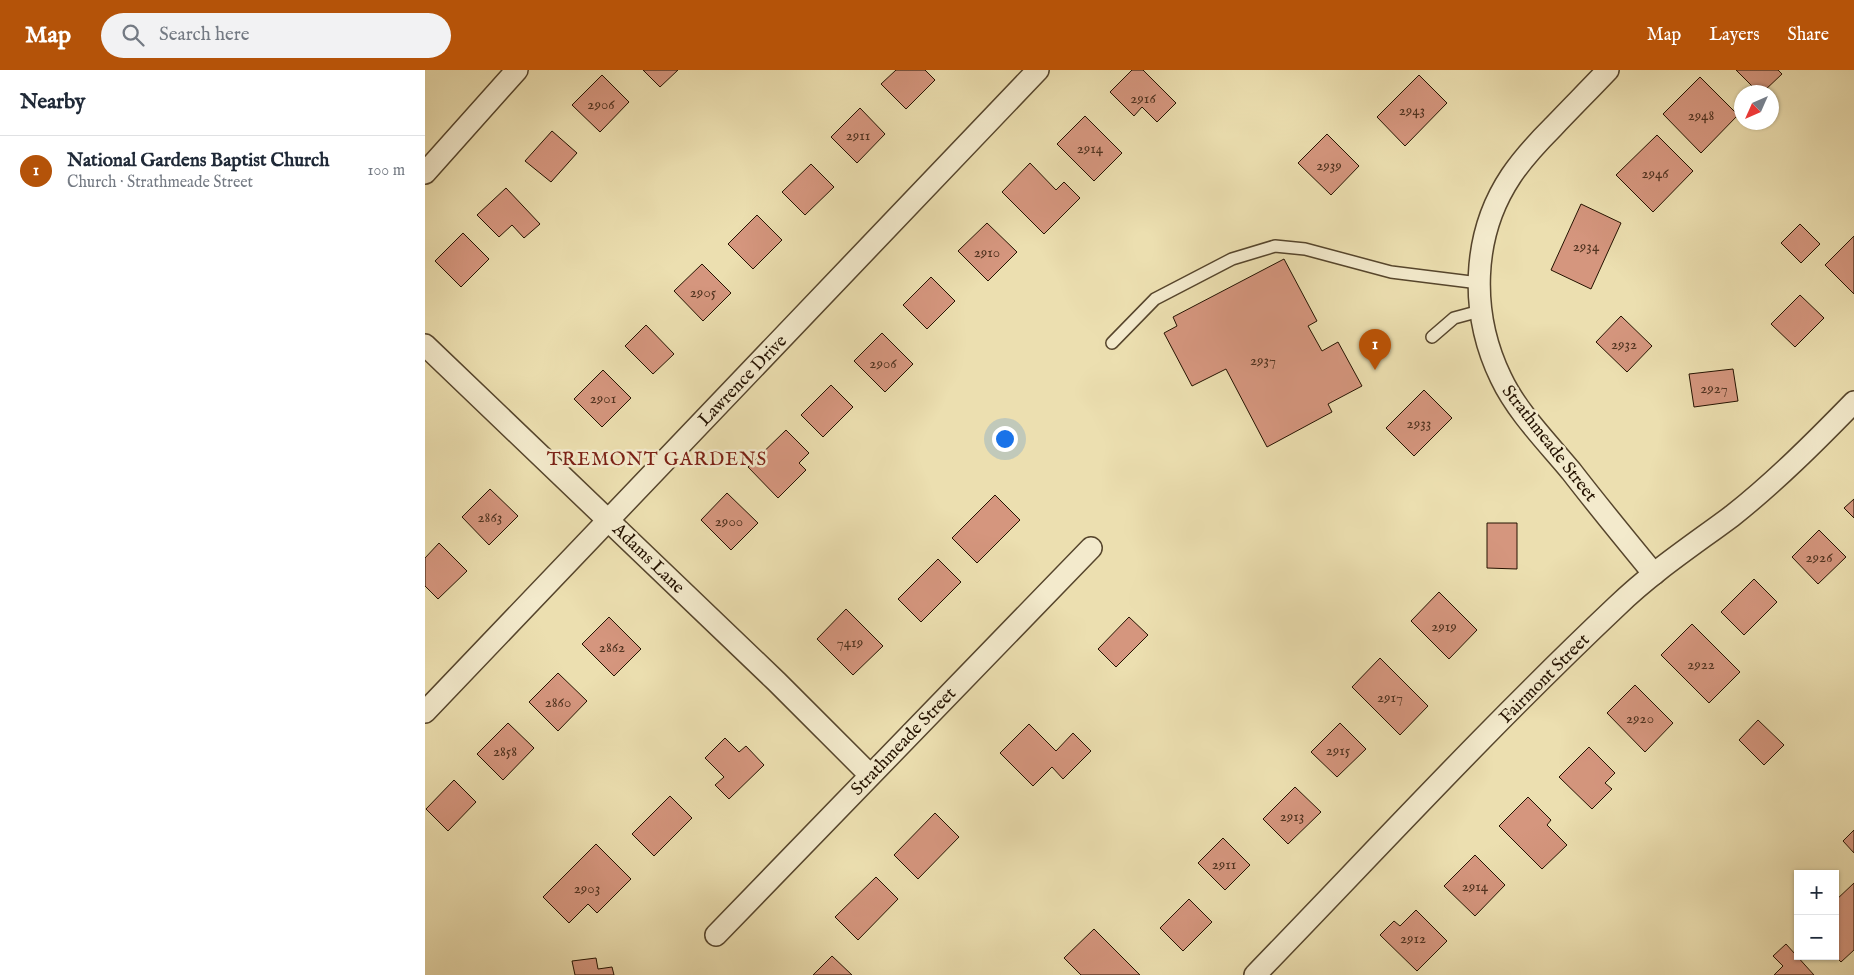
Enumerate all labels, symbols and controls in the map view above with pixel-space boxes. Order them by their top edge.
search box [101,13,451,58]
text: Map [25,20,71,51]
icon: search [119,21,147,49]
text: Search here [159,23,250,47]
text: Map [1647,24,1681,47]
text: Layers [1709,24,1760,47]
text: Share [1788,24,1829,47]
north arrow [1734,85,1779,130]
text: Nearby [20,89,85,116]
house number: 2916 [1130,89,1156,108]
house number: 2906 [587,95,615,114]
house number: 2943 [1399,101,1425,120]
house number: 2948 [1688,106,1714,125]
house number: 2911 [846,126,870,145]
house number: 2914 [1077,139,1104,158]
text: National Gardens Baptist Church [67,149,329,173]
house number: 2939 [1316,156,1342,175]
text: 1 [33,161,39,181]
text: 100 m [368,161,405,181]
house number: 2946 [1641,164,1669,183]
text: Church · Strathmeade Street [67,173,253,193]
house number: 2934 [1573,237,1600,256]
house number: 2910 [974,243,1000,262]
house number: 2905 [690,283,717,302]
pin: 1 [1359,329,1391,370]
street label: Lawrence Drive [694,330,792,432]
house number: 2932 [1611,335,1637,354]
house number: 2937 [1250,351,1276,370]
house number: 2906 [869,354,897,373]
house number: 2927 [1700,379,1728,398]
street label: Strathmeade Street [1496,381,1602,507]
house number: 2901 [590,389,616,408]
house number: 2933 [1407,414,1431,433]
your location [992,426,1018,452]
district label: TREMONT GARDENS [547,448,767,472]
house number: 2863 [478,508,502,527]
house number: 2900 [715,512,743,531]
street label: Adams Lane [606,518,689,599]
house number: 2926 [1806,548,1833,567]
house number: 2919 [1431,617,1457,636]
street label: Fairmont Street [1495,629,1595,729]
house number: 7419 [837,633,863,652]
house number: 2862 [599,638,625,657]
house number: 2922 [1687,655,1715,674]
street label: Strathmeade Street [847,683,962,801]
house number: 2917 [1377,688,1403,707]
house number: 2860 [545,693,571,712]
house number: 2920 [1626,709,1654,728]
house number: 2915 [1326,741,1351,760]
house number: 2858 [493,742,517,761]
house number: 2913 [1280,807,1304,826]
house number: 2911 [1212,855,1236,874]
map controls [1794,870,1839,960]
button: + [1794,870,1839,915]
house number: 2914 [1462,877,1489,896]
house number: 2903 [574,879,600,898]
button: − [1794,915,1839,960]
house number: 2912 [1400,929,1426,948]

